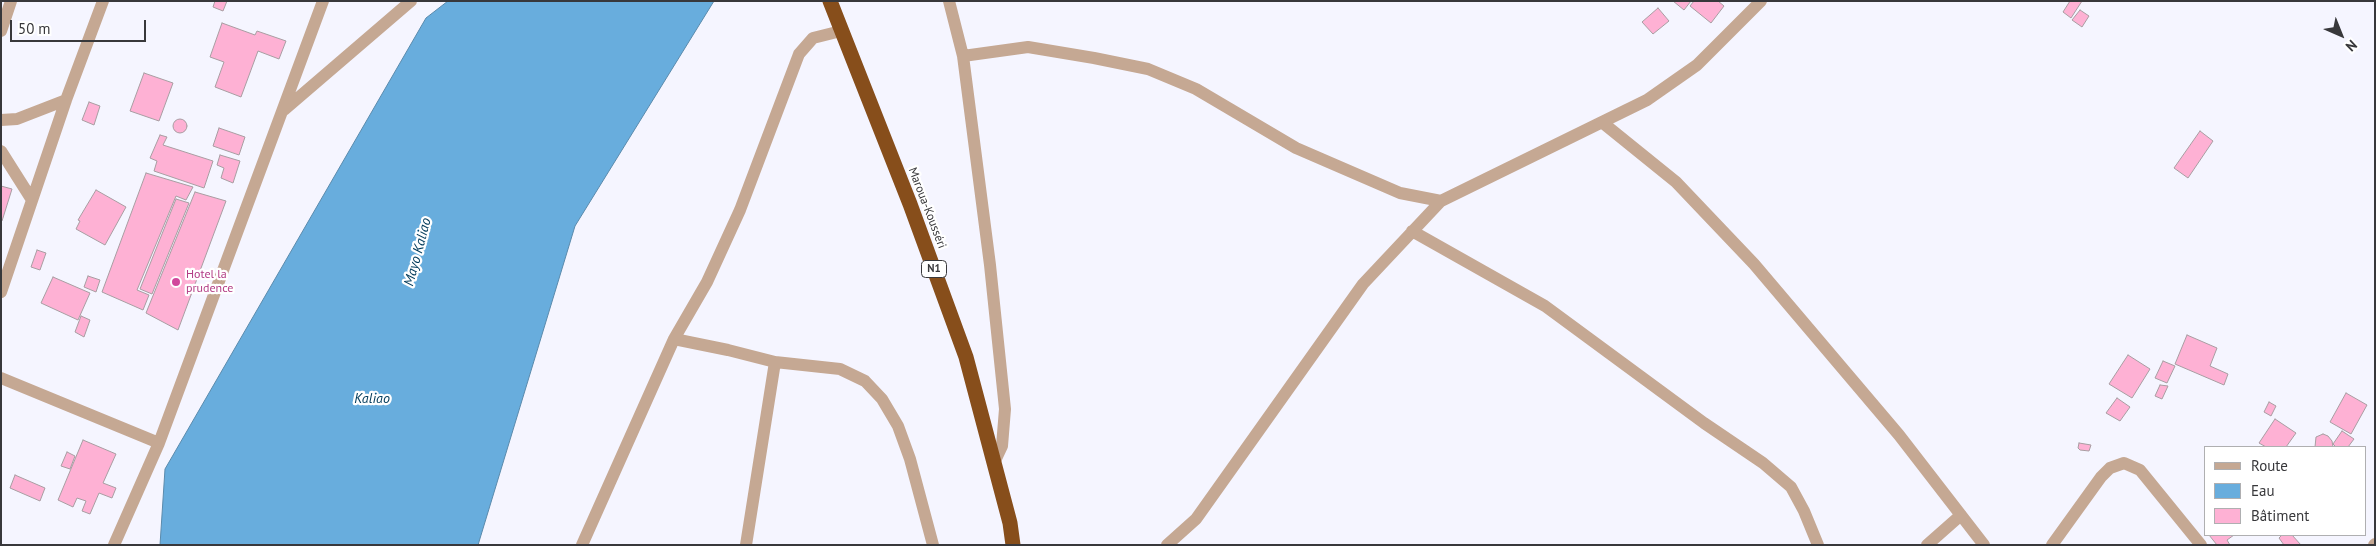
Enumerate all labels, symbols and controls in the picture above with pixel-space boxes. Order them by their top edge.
scale bar [12,10,149,42]
north arrow [2316,10,2366,60]
text: 50 m [18,19,51,38]
text: N [2342,36,2361,55]
street label: Maroua-Kousséri [905,165,949,251]
water label: Mayo Kaliao [401,216,435,288]
road number: N1 [922,260,946,278]
place label: Hotel la prudence [186,268,233,296]
marker: Hotel la prudence [170,276,182,288]
water label: Kaliao [354,391,390,407]
legend [2204,446,2366,536]
text: Route [2251,456,2288,475]
text: Eau [2251,481,2275,500]
text: Bâtiment [2251,506,2309,525]

